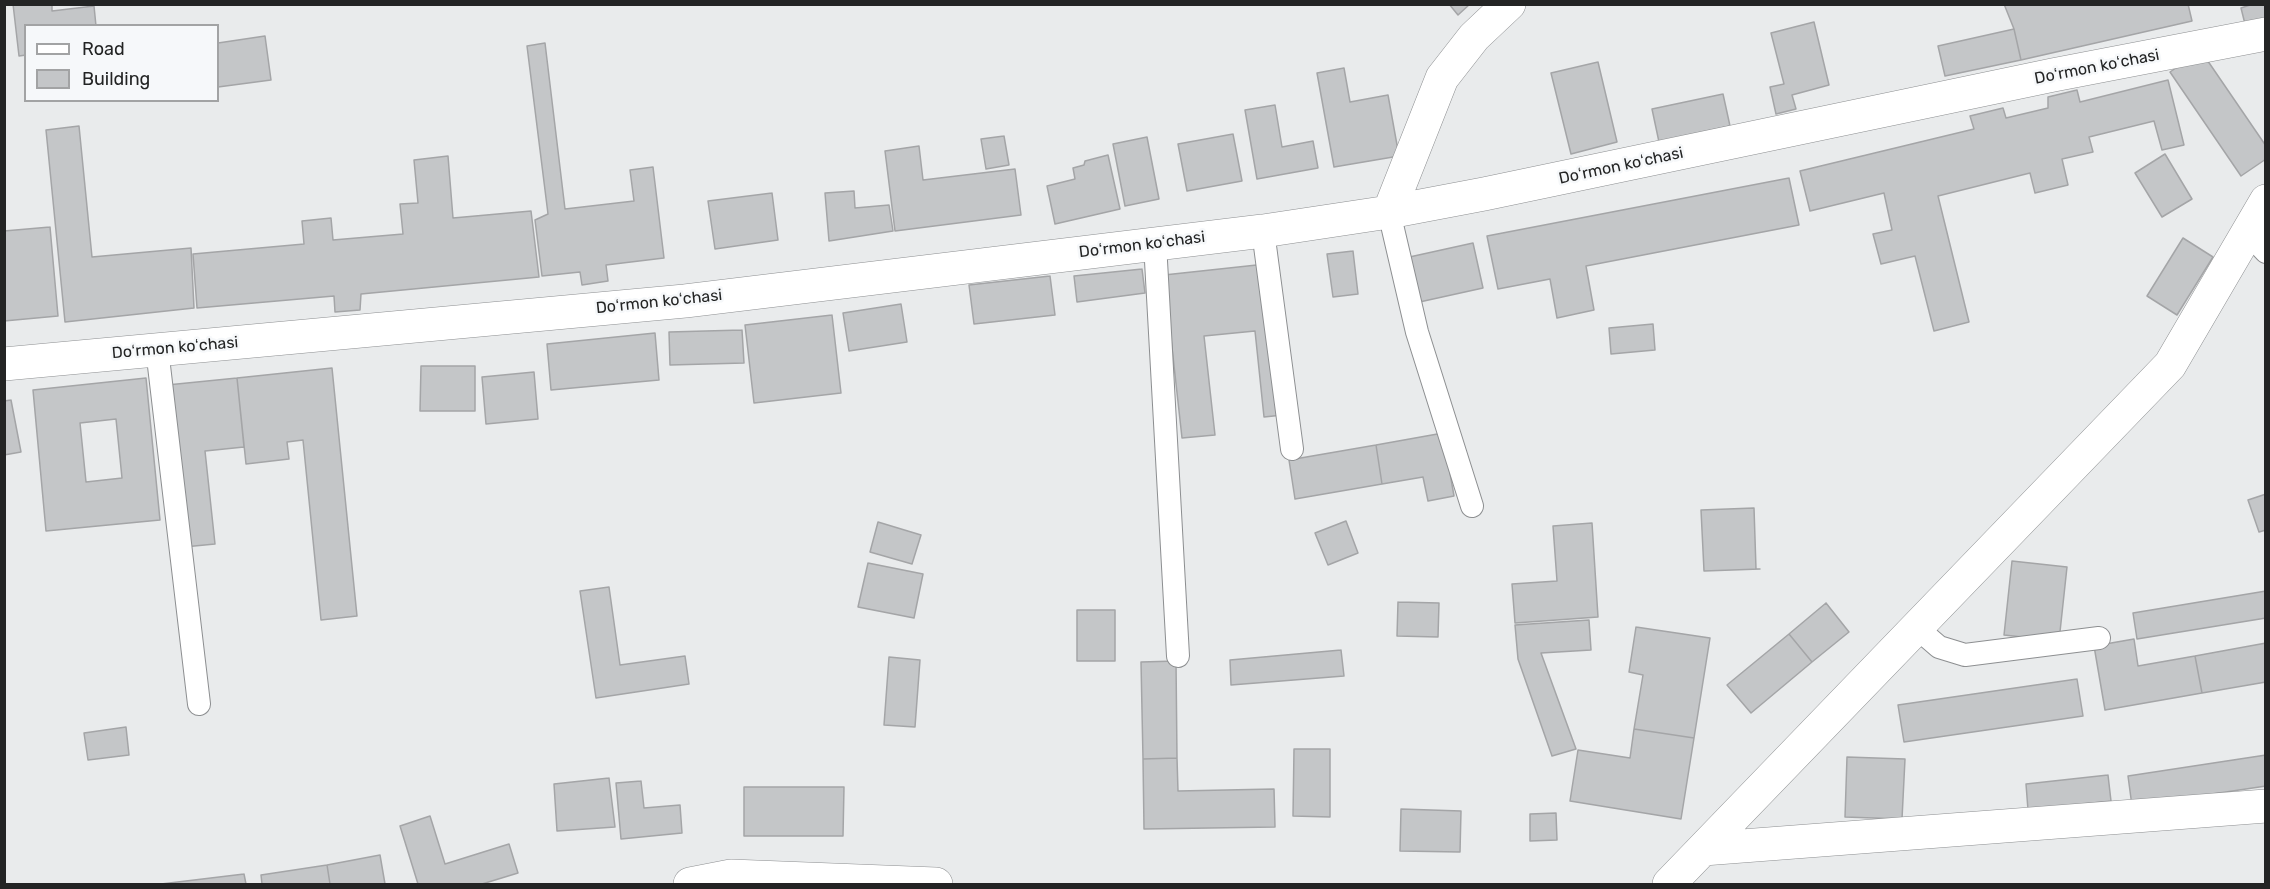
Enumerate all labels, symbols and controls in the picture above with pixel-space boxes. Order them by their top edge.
legend [24,24,219,102]
text: Road [82,38,125,60]
street label: Doʻrmon koʻchasi [2033,45,2161,89]
text: Building [82,68,150,90]
street label: Doʻrmon koʻchasi [1557,143,1685,189]
street label: Doʻrmon koʻchasi [1078,228,1206,262]
street label: Doʻrmon koʻchasi [595,286,723,318]
street label: Doʻrmon koʻchasi [111,333,239,363]

